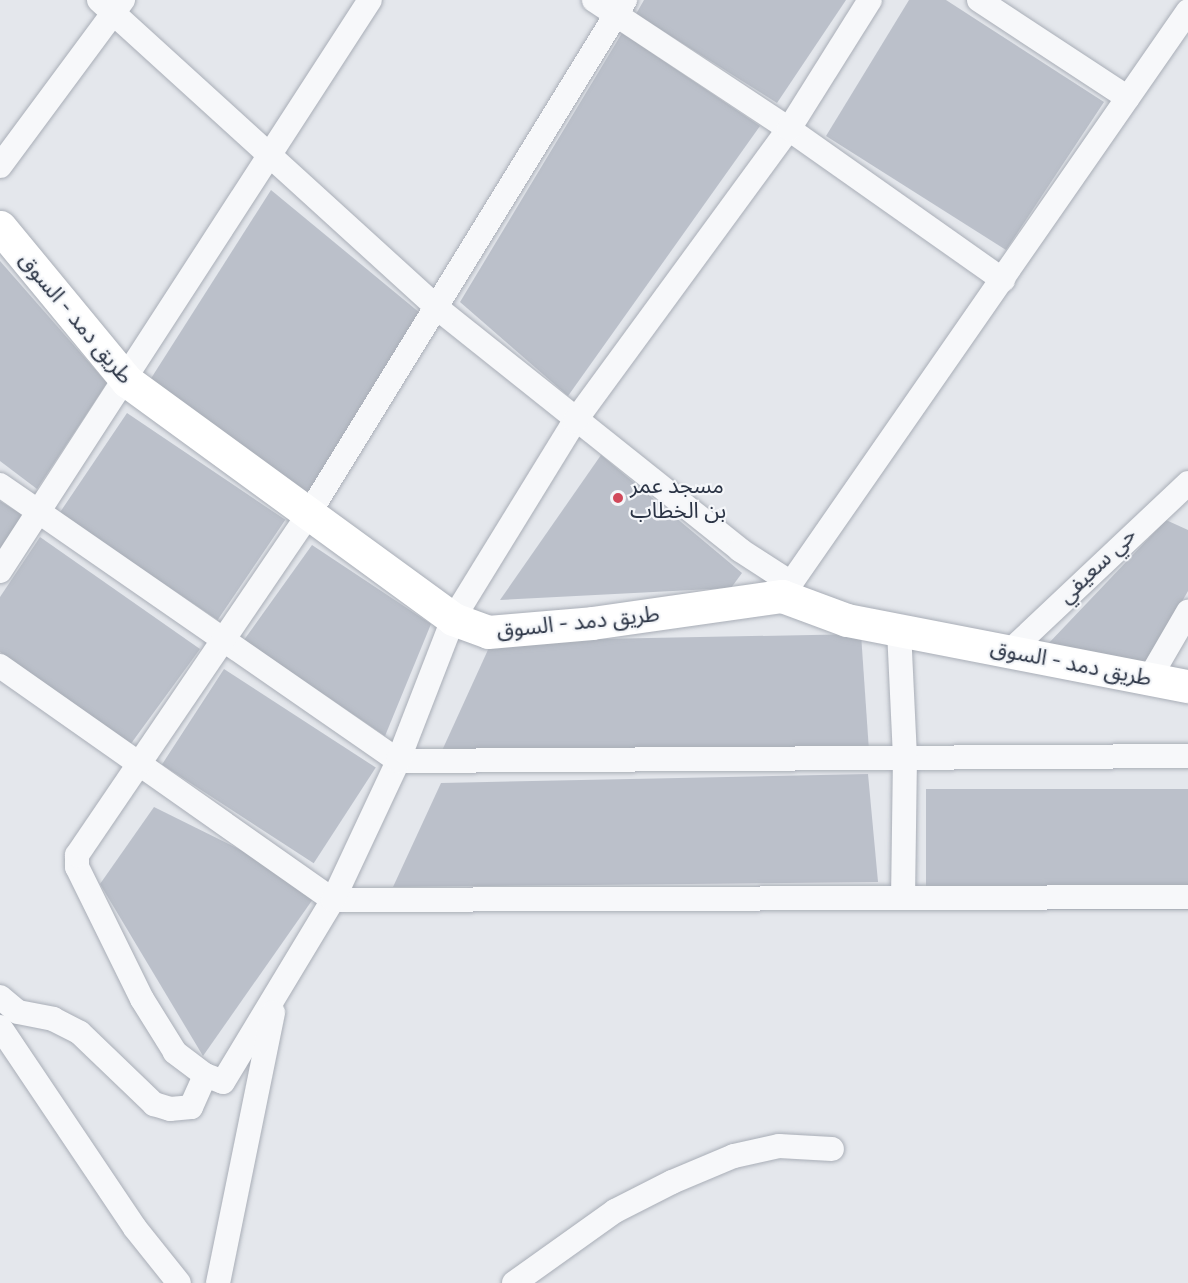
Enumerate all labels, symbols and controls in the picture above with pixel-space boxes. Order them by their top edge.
street label: طريق دمد - السوق [13,247,139,389]
place label: مسجد عمر بن الخطاب [630,472,726,524]
marker: مسجد عمر بن الخطاب [611,491,625,505]
street label: حي سعيفي [1052,521,1142,609]
street label: طريق دمد - السوق [495,600,661,644]
street label: طريق دمد - السوق [988,634,1154,692]

